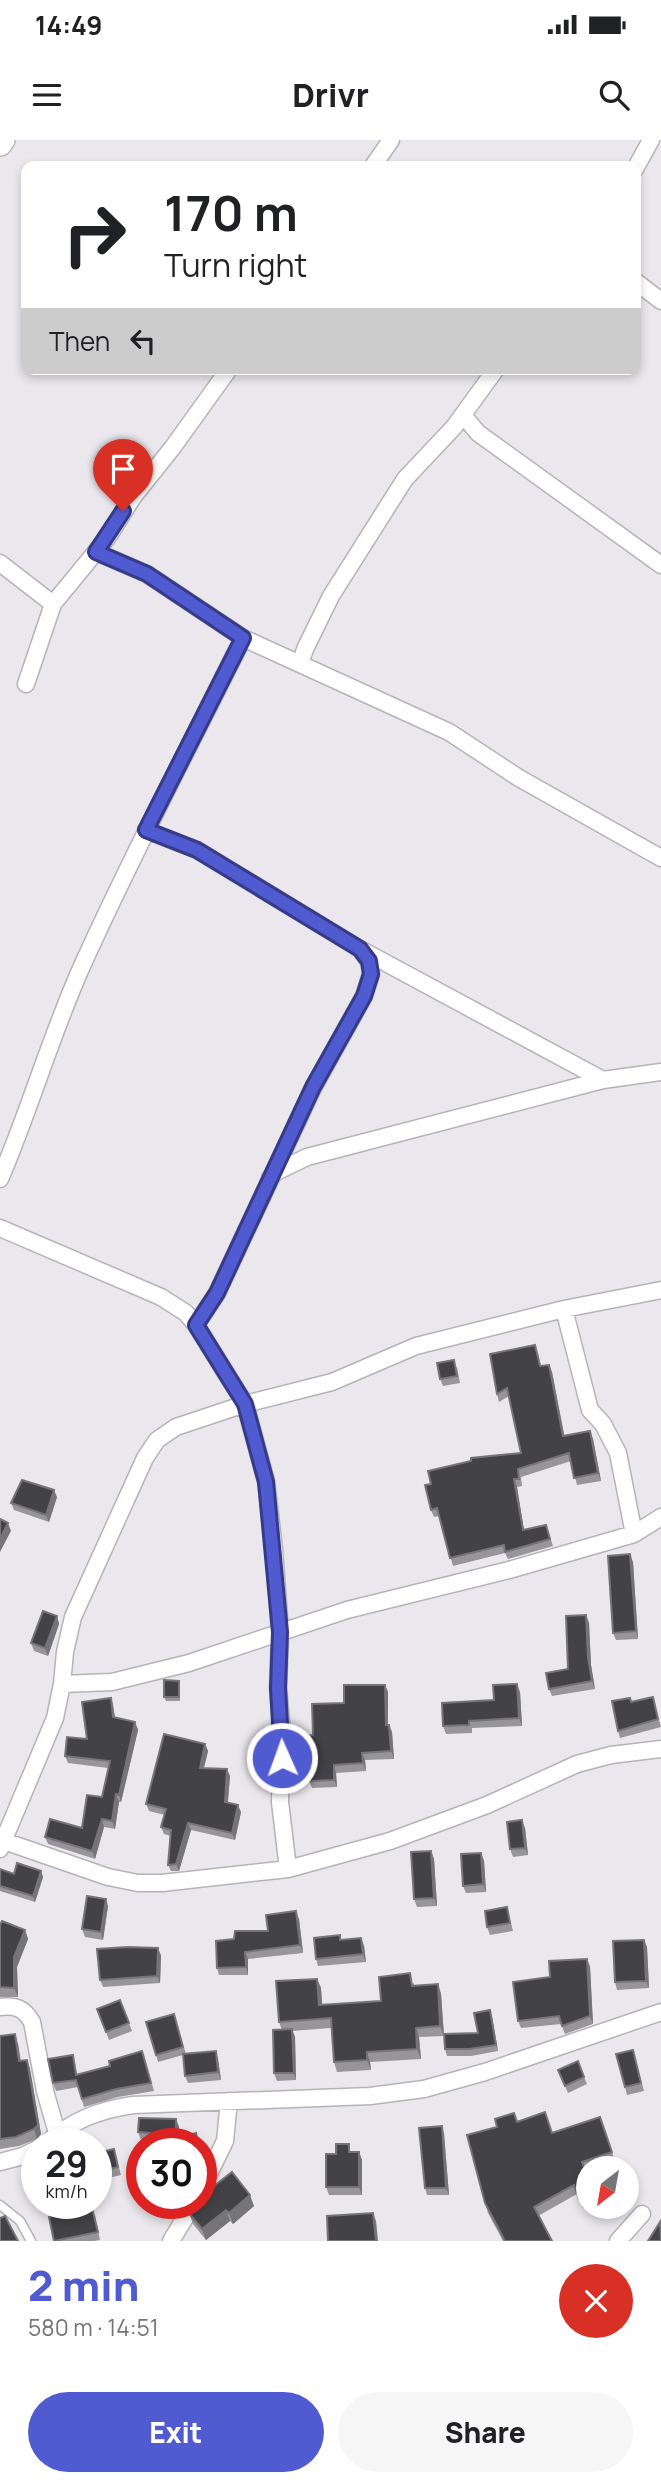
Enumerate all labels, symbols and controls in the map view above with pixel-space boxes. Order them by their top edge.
text: 14:49 [35,7,102,43]
text: Drivr [292,73,369,117]
icon: menu [28,76,66,114]
icon: search [595,76,633,114]
text: 170 m [164,179,298,246]
icon: right [49,189,140,280]
text: Turn right [164,243,307,287]
icon: left [124,322,162,360]
text: Then [49,323,110,359]
pin [93,439,153,511]
icon: arrive [104,450,142,488]
position arrow [245,1721,319,1795]
speed limit sign: 30 [126,2128,217,2219]
text: 29 [45,2140,88,2188]
north arrow [576,2156,639,2219]
map controls [576,2156,639,2219]
text: km/h [46,2179,87,2203]
text: 2 min [28,2256,139,2314]
button: close [559,2264,633,2338]
text: 580 m · 14:51 [28,2311,159,2343]
button: Exit [28,2392,324,2472]
button: Share [338,2392,633,2472]

